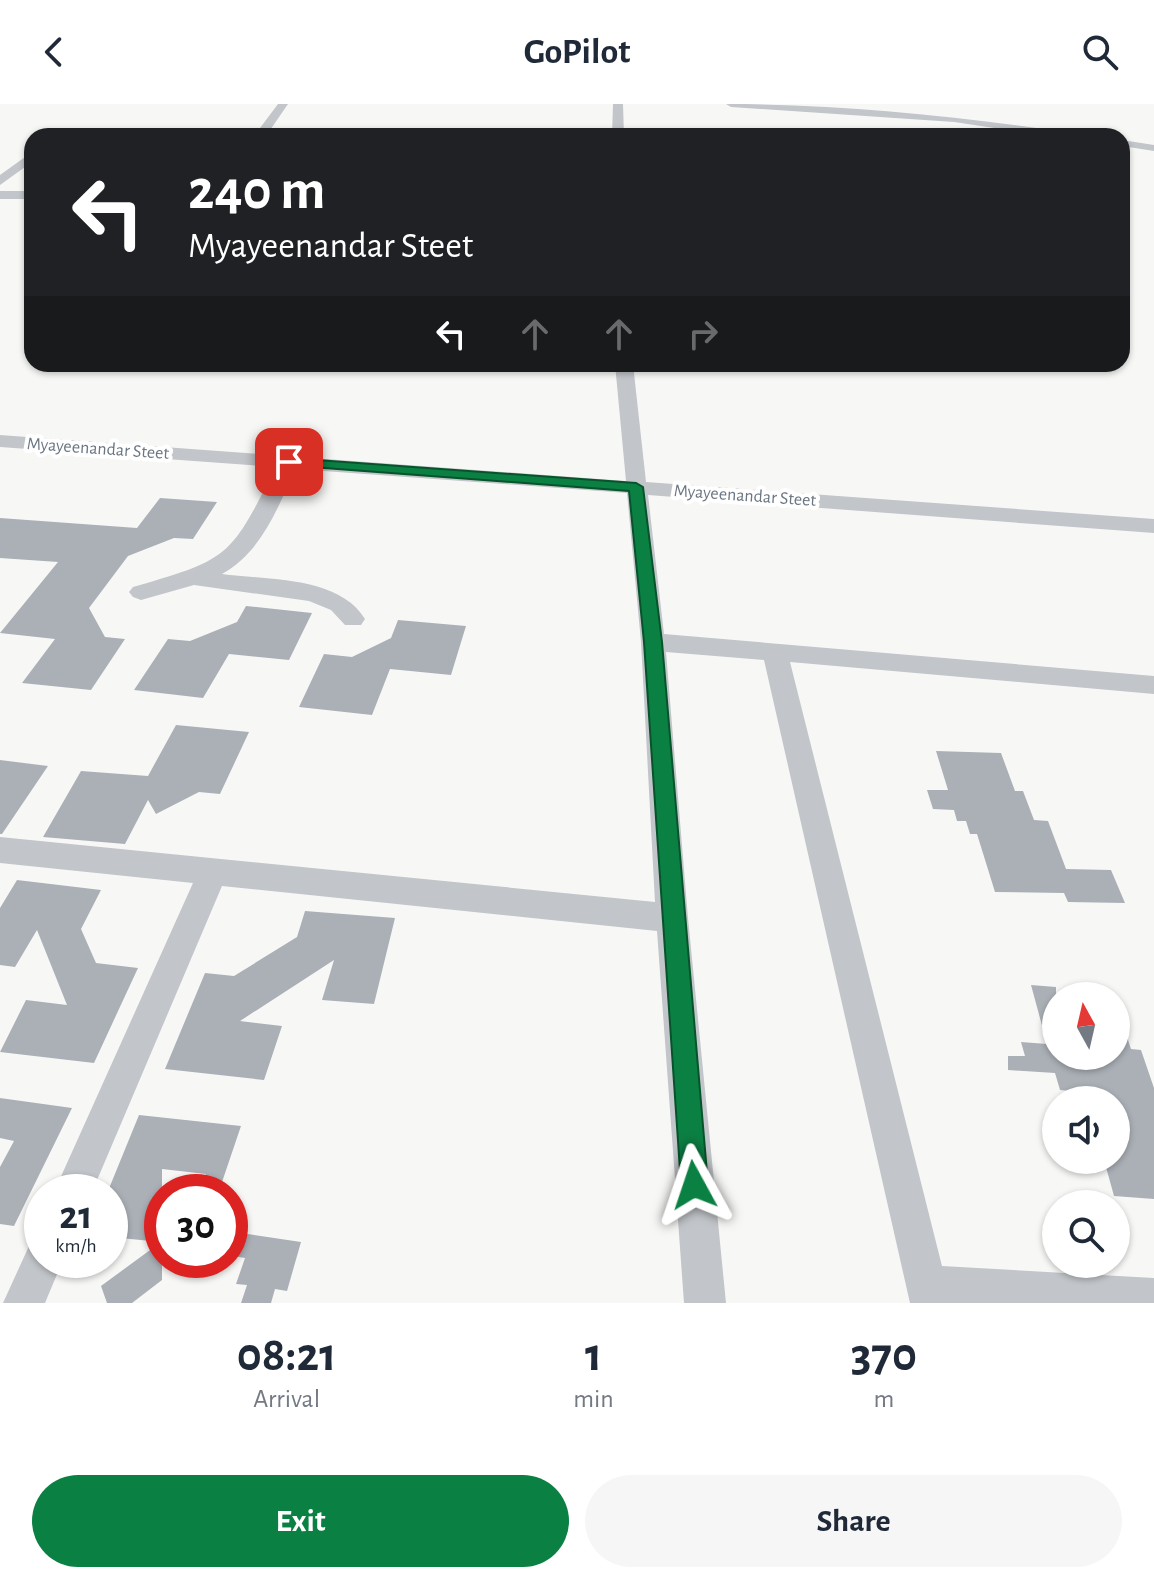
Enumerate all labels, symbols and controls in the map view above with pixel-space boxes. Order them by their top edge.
icon: back [32,30,76,74]
icon: search [1078,30,1122,74]
text: GoPilot [524,34,630,70]
icon: left [56,160,160,264]
text: 240 m [188,163,325,219]
text: Myayeenandar Steet [188,228,473,264]
icon: left [429,312,473,356]
icon: ahead [513,312,557,356]
icon: ahead [597,312,641,356]
icon: right [681,312,725,356]
pin [255,428,323,496]
street label: Myayeenandar Steet [26,435,170,463]
icon: arrive [267,440,311,484]
street label: Myayeenandar Steet [673,482,817,510]
north arrow [1042,982,1130,1070]
map controls [1042,982,1130,1278]
button: sound [1042,1086,1130,1174]
position arrow [652,1143,736,1227]
speed limit sign: 30 [144,1174,248,1278]
button: search [1042,1190,1130,1278]
text: 21 [59,1196,93,1236]
text: km/h [55,1236,97,1256]
text: 08:21 [237,1332,336,1380]
text: 1 [585,1332,602,1380]
text: 370 [851,1332,917,1380]
text: Arrival [253,1386,320,1412]
text: min [573,1386,614,1412]
text: m [873,1386,894,1412]
button: Exit [32,1475,569,1567]
button: Share [585,1475,1122,1567]

